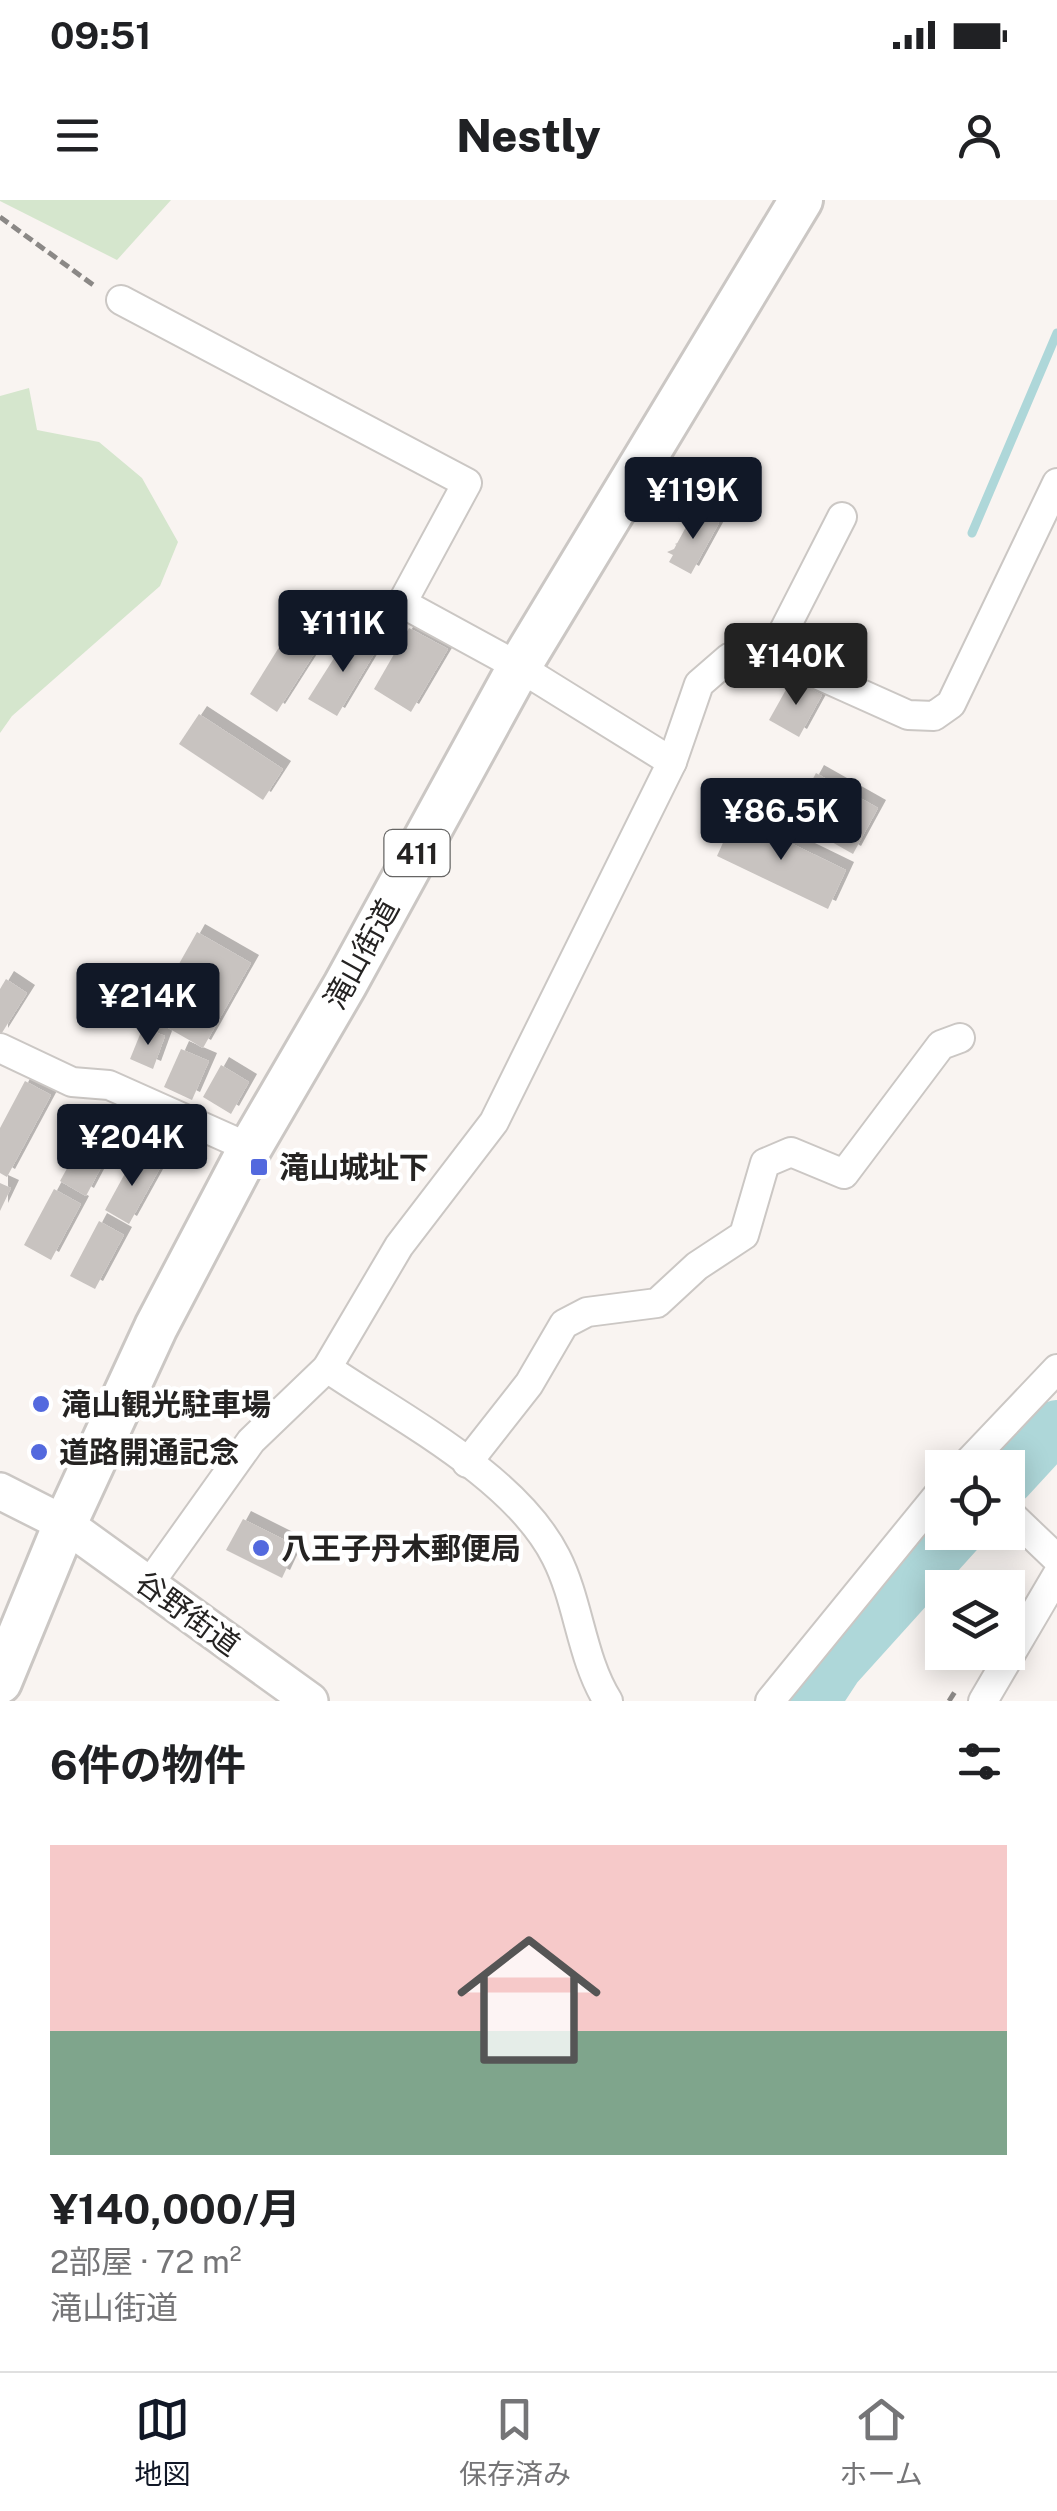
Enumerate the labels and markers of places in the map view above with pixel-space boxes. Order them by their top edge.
pin: ¥119K [623,457,763,542]
pin: ¥111K [273,590,413,675]
pin: ¥140K [726,623,866,708]
pin: ¥86.5K [700,778,862,863]
pin: ¥214K [78,963,218,1048]
pin: ¥204K [62,1104,202,1189]
place label: 滝山城址下 [279,1149,429,1185]
marker: 滝山城址下 [248,1156,270,1178]
place label: 滝山観光駐車場 [61,1386,271,1422]
marker: 滝山観光駐車場 [30,1393,52,1415]
place label: 道路開通記念 [59,1434,239,1470]
marker: 道路開通記念 [28,1441,50,1463]
place label: 八王子丹木郵便局 [281,1530,521,1566]
marker: 八王子丹木郵便局 [250,1537,272,1559]

